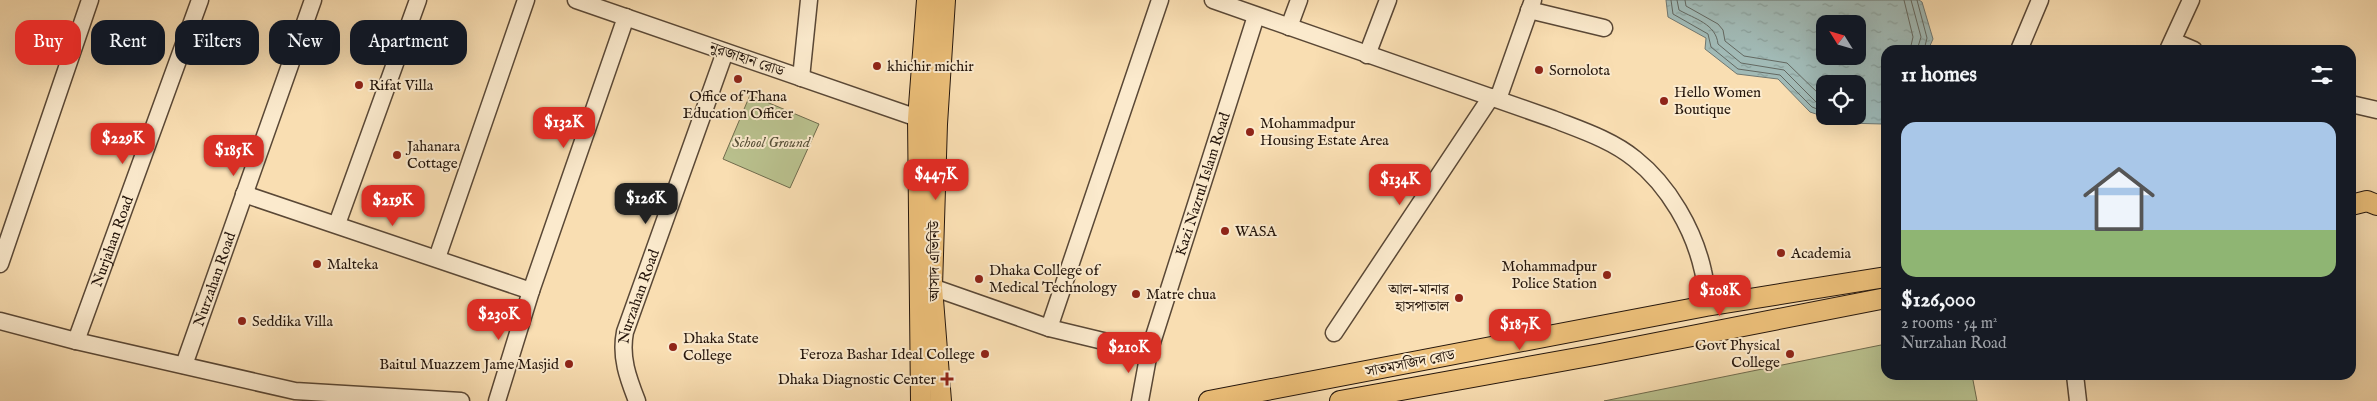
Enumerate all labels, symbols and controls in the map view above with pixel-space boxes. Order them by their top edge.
north arrow [1816,15,1866,65]
map controls [1816,15,1866,125]
chip: Buy [15,20,81,65]
chip: Rent [91,20,165,65]
chip: Filters [175,20,259,65]
chip: New [269,20,340,65]
chip: Apartment [350,20,467,65]
street label: নুরজাহান রোড [706,38,787,81]
place label: khichir michir [887,57,974,76]
marker: khichir michir [871,60,883,72]
place label: Sornolota [1549,61,1611,80]
icon: filters [2308,61,2336,89]
text: 11 homes [1901,62,1977,89]
marker: Sornolota [1533,64,1545,76]
marker: Office of Thana Education Officer [732,73,744,85]
button: locate [1816,75,1866,125]
place label: Rifat Villa [369,76,434,95]
marker: Rifat Villa [353,79,365,91]
place label: Hello Women Boutique [1674,83,1761,119]
place label: Office of Thana Education Officer [683,87,794,123]
marker: Hello Women Boutique [1658,95,1670,107]
pin: $132K [529,106,599,149]
street label: Kazi Nazrul Islam Road [1171,109,1235,258]
text: $132K [544,113,584,133]
place label: Mohammadpur Housing Estate Area [1260,114,1389,150]
pin: $229K [88,122,158,165]
marker: Mohammadpur Housing Estate Area [1244,126,1256,138]
text: $229K [102,129,144,149]
park label: School Ground [732,133,811,152]
pin: $185K [199,134,269,177]
place label: Jahanara Cottage [405,137,461,173]
text: $185K [215,141,253,161]
marker: Jahanara Cottage [391,149,403,161]
icon: home [2074,154,2164,244]
pin: $447K [901,158,971,201]
pin: $134K [1365,164,1435,206]
text: $447K [914,165,958,185]
text: $134K [1380,170,1420,190]
pin: $126K [611,182,681,225]
pin: $219K [358,184,428,227]
text: $126K [626,189,666,209]
text: $219K [373,191,413,211]
street label: Nurjahan Road [87,192,138,290]
street label: আসাদ এভিনিউ [925,220,944,302]
place label: WASA [1235,222,1277,241]
marker: WASA [1219,225,1231,237]
street label: Nurzahan Road [189,229,241,329]
place label: Academia [1790,244,1852,263]
street label: Nurzahan Road [614,246,664,345]
marker: Academia [1775,247,1787,259]
place label: Malteka [327,255,379,274]
place label: Mohammadpur Police Station [1502,257,1597,293]
marker: Malteka [311,258,323,270]
place label: Dhaka College of Medical Technology [989,261,1118,297]
marker: Mohammadpur Police Station [1601,269,1613,281]
marker: Dhaka College of Medical Technology [973,273,985,285]
pin: $108K [1685,274,1755,317]
place label: আল-মানার হাসপাতাল [1387,280,1450,316]
text: $108K [1700,281,1740,301]
place label: Matre chua [1146,285,1217,304]
text: $126,000 [1901,287,1976,314]
marker: Matre chua [1130,288,1142,300]
marker: আল-মানার হাসপাতাল [1453,292,1465,304]
pin: $230K [464,298,534,341]
text: $230K [478,305,520,325]
pin: $187K [1485,308,1555,351]
place label: Seddika Villa [252,312,333,331]
text: 2 rooms · 54 m² [1901,314,1998,334]
marker: Seddika Villa [236,315,248,327]
text: $187K [1500,315,1540,335]
place label: Dhaka State College [683,329,759,365]
pin: $210K [1094,332,1164,374]
text: Nurzahan Road [1901,334,2007,354]
place label: Govt Physical College [1695,336,1781,372]
text: $210K [1108,338,1150,358]
marker: Dhaka State College [667,341,679,353]
place label: Feroza Bashar Ideal College [800,345,975,364]
street label: সাতমসজিদ রোড [1363,345,1457,382]
marker: Feroza Bashar Ideal College [979,348,991,360]
marker: Govt Physical College [1784,348,1796,360]
place label: Baitul Muazzem Jame Masjid [379,355,560,374]
marker: Baitul Muazzem Jame Masjid [563,358,575,370]
place label: Dhaka Diagnostic Center [778,370,936,389]
marker: Dhaka Diagnostic Center [940,372,954,386]

